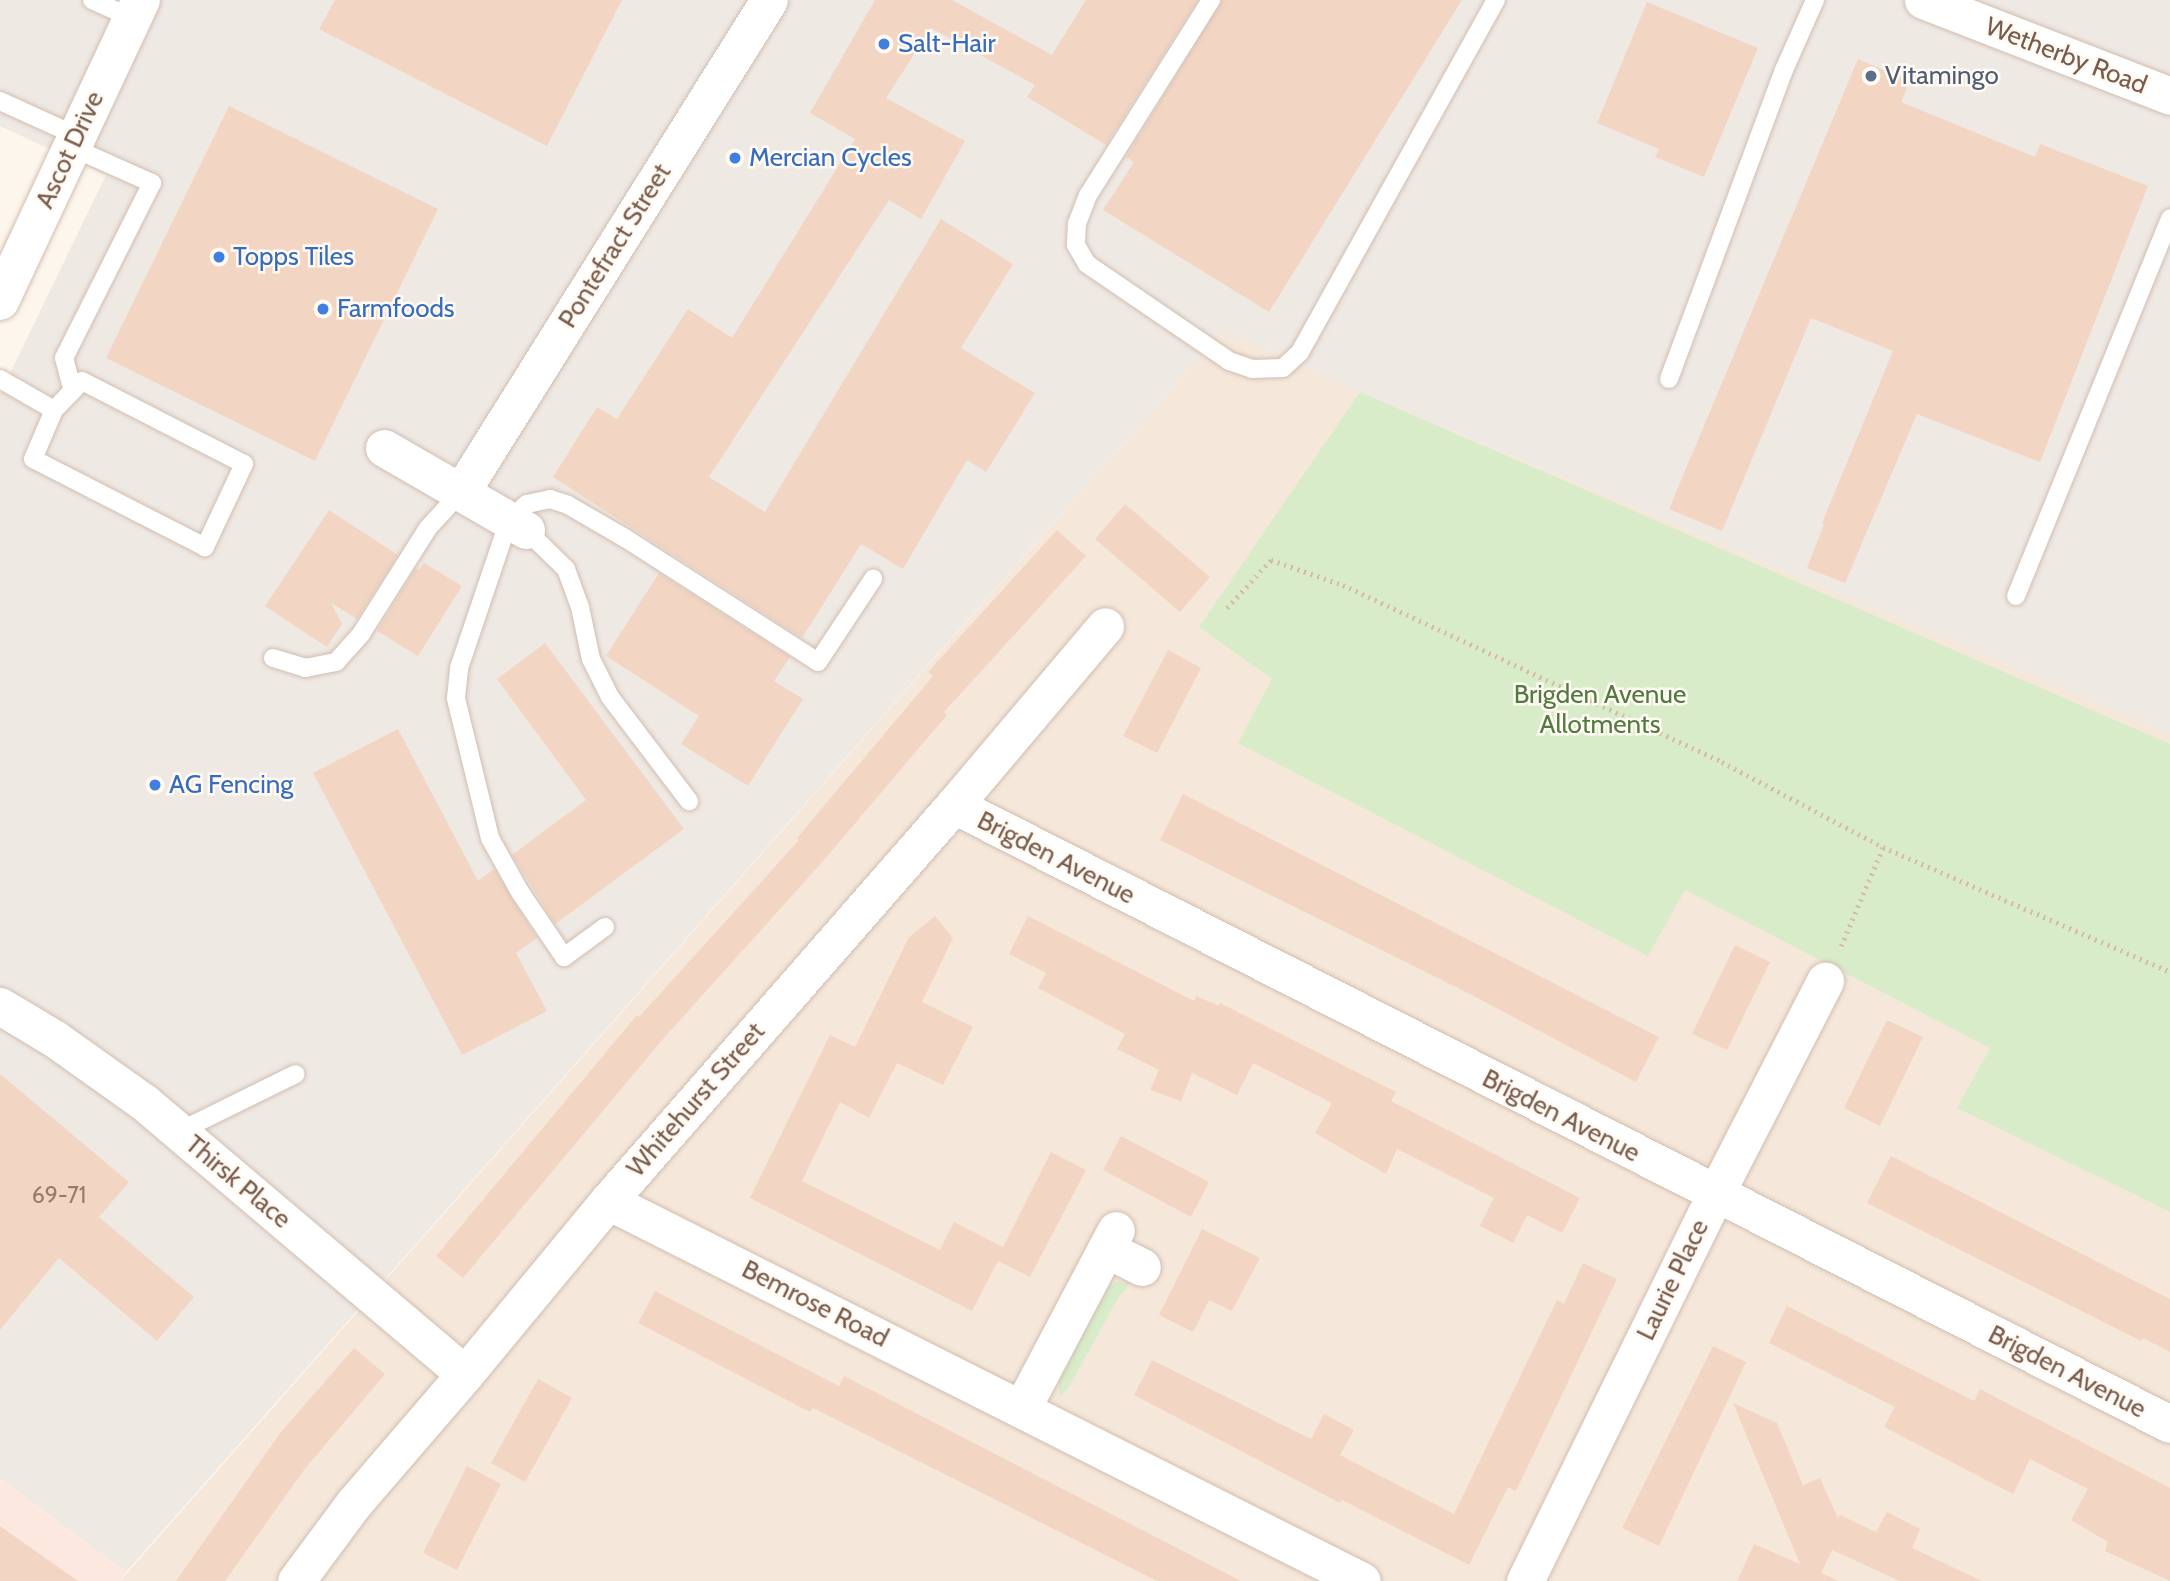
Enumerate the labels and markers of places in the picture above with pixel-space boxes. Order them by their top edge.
place label: Salt-Hair [898,28,996,60]
marker: Salt-Hair [876,36,892,52]
place label: Vitamingo [1885,60,1999,92]
marker: Vitamingo [1863,68,1879,84]
place label: Mercian Cycles [749,142,912,174]
marker: Mercian Cycles [727,150,743,166]
place label: Topps Tiles [233,241,354,273]
marker: Topps Tiles [211,249,227,265]
place label: Farmfoods [337,293,455,325]
marker: Farmfoods [315,301,331,317]
place label: AG Fencing [169,769,293,801]
marker: AG Fencing [147,777,163,793]

